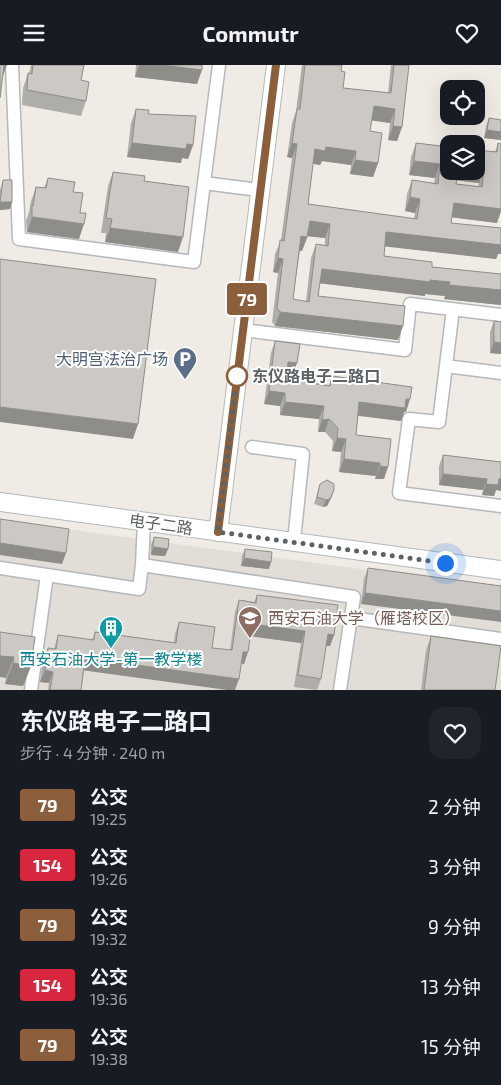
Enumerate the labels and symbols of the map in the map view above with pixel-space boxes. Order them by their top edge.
line badge: 79 [224,283,270,315]
parking icon: 大明宫法治广场 [172,346,198,380]
place label: 大明宫法治广场 [56,349,168,368]
marker: 东仪路电子二路口 [226,365,248,387]
place label: 东仪路电子二路口 [252,366,380,385]
street label: 电子二路 [128,510,194,537]
your location [433,551,458,576]
school or university icon: 西安石油大学（雁塔校区） [237,605,263,639]
place label: 西安石油大学（雁塔校区） [268,608,460,627]
building icon: 西安石油大学-第一教学楼 [98,615,124,649]
place label: 西安石油大学-第一教学楼 [19,649,203,668]

